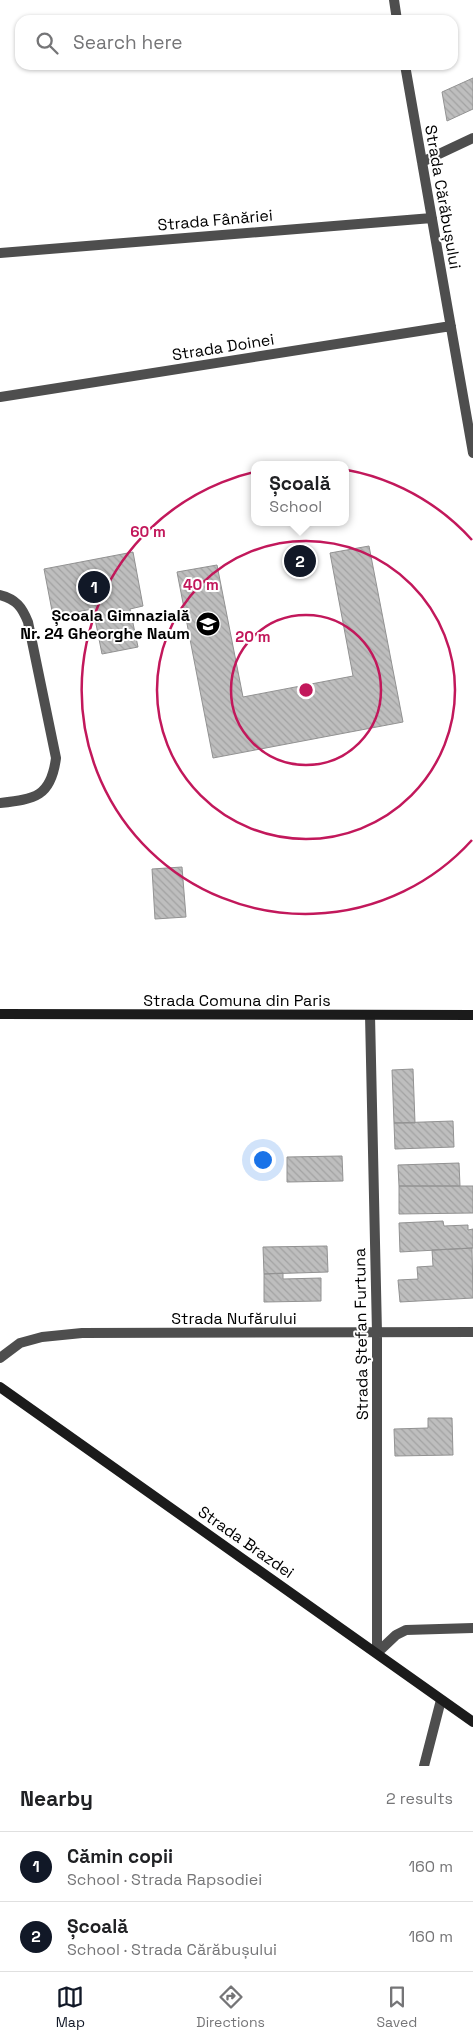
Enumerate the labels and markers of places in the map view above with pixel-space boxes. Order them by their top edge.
pin: 2 [284,542,316,580]
pin: 1 [78,568,110,606]
place label: Școala Gimnazială Nr. 24 Gheorghe Naum [20,605,190,644]
school or university icon: Școala Gimnazială Nr. 24 Gheorghe Naum [195,611,221,637]
centre of rings [297,681,315,699]

